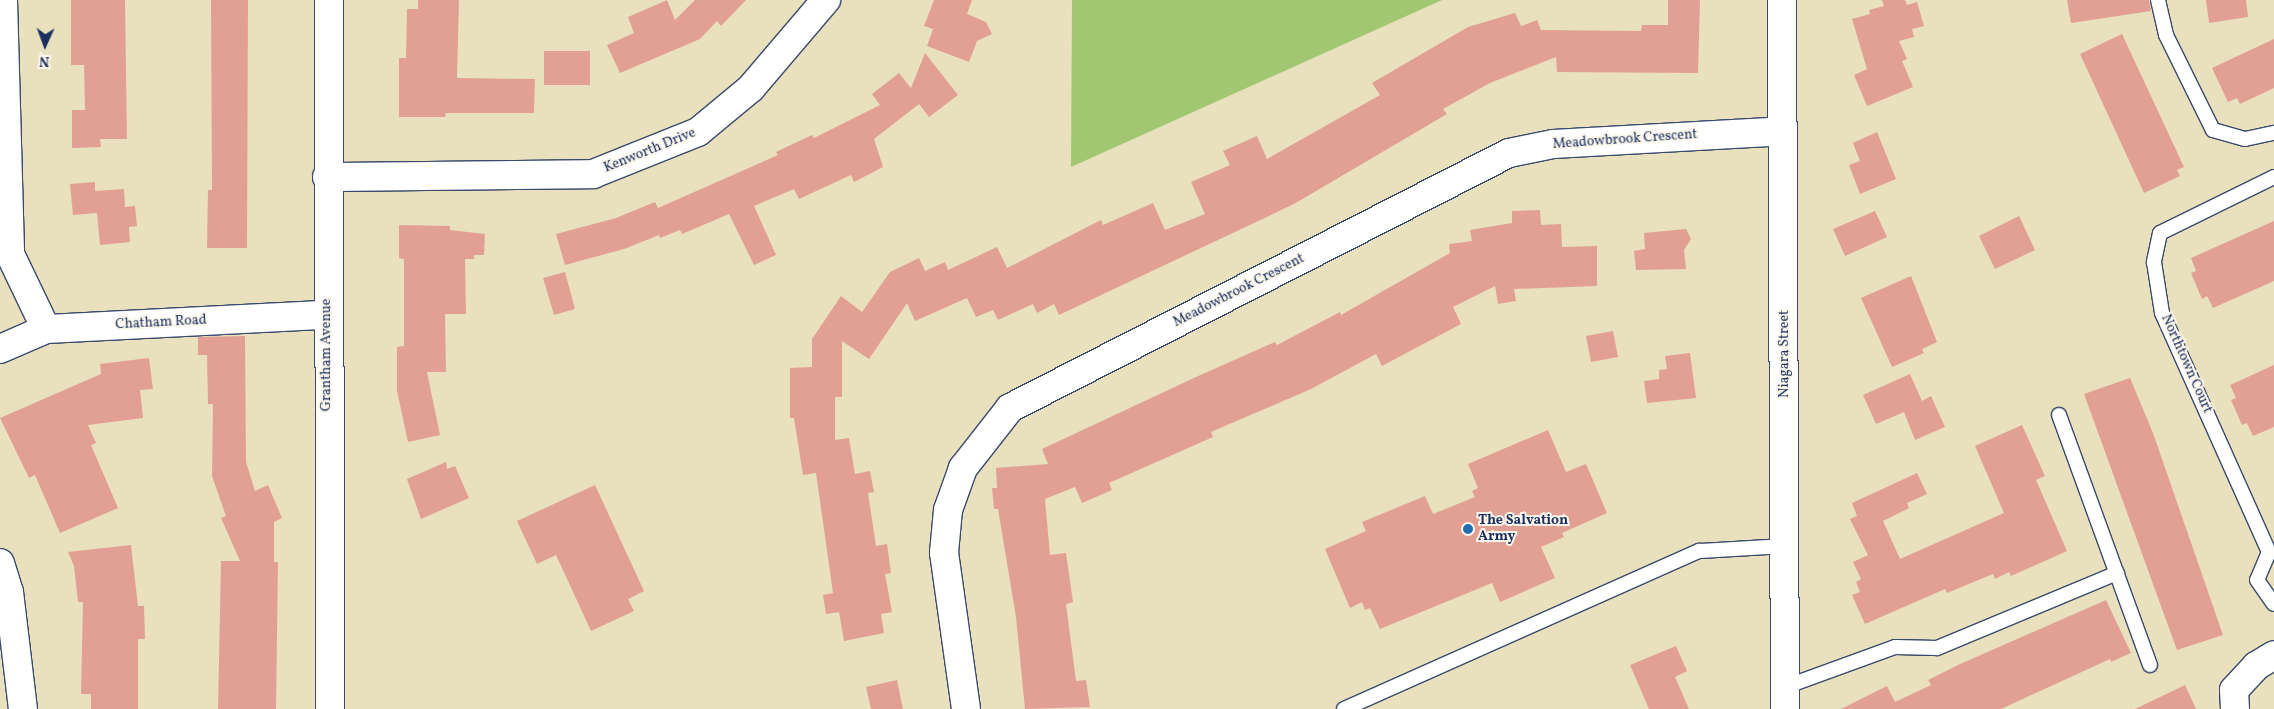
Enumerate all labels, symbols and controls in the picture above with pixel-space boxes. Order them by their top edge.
north arrow [20,20,70,70]
text: N [39,51,50,70]
street label: Kenworth Drive [602,125,698,177]
street label: Meadowbrook Crescent [1552,127,1698,153]
street label: Meadowbrook Crescent [1171,251,1307,331]
street label: Grantham Avenue [319,299,335,411]
street label: Niagara Street [1777,310,1793,398]
street label: Chatham Road [115,312,207,334]
street label: Northtown Court [2157,312,2215,416]
place label: The Salvation Army [1478,513,1568,546]
marker: The Salvation Army [1462,523,1474,535]

